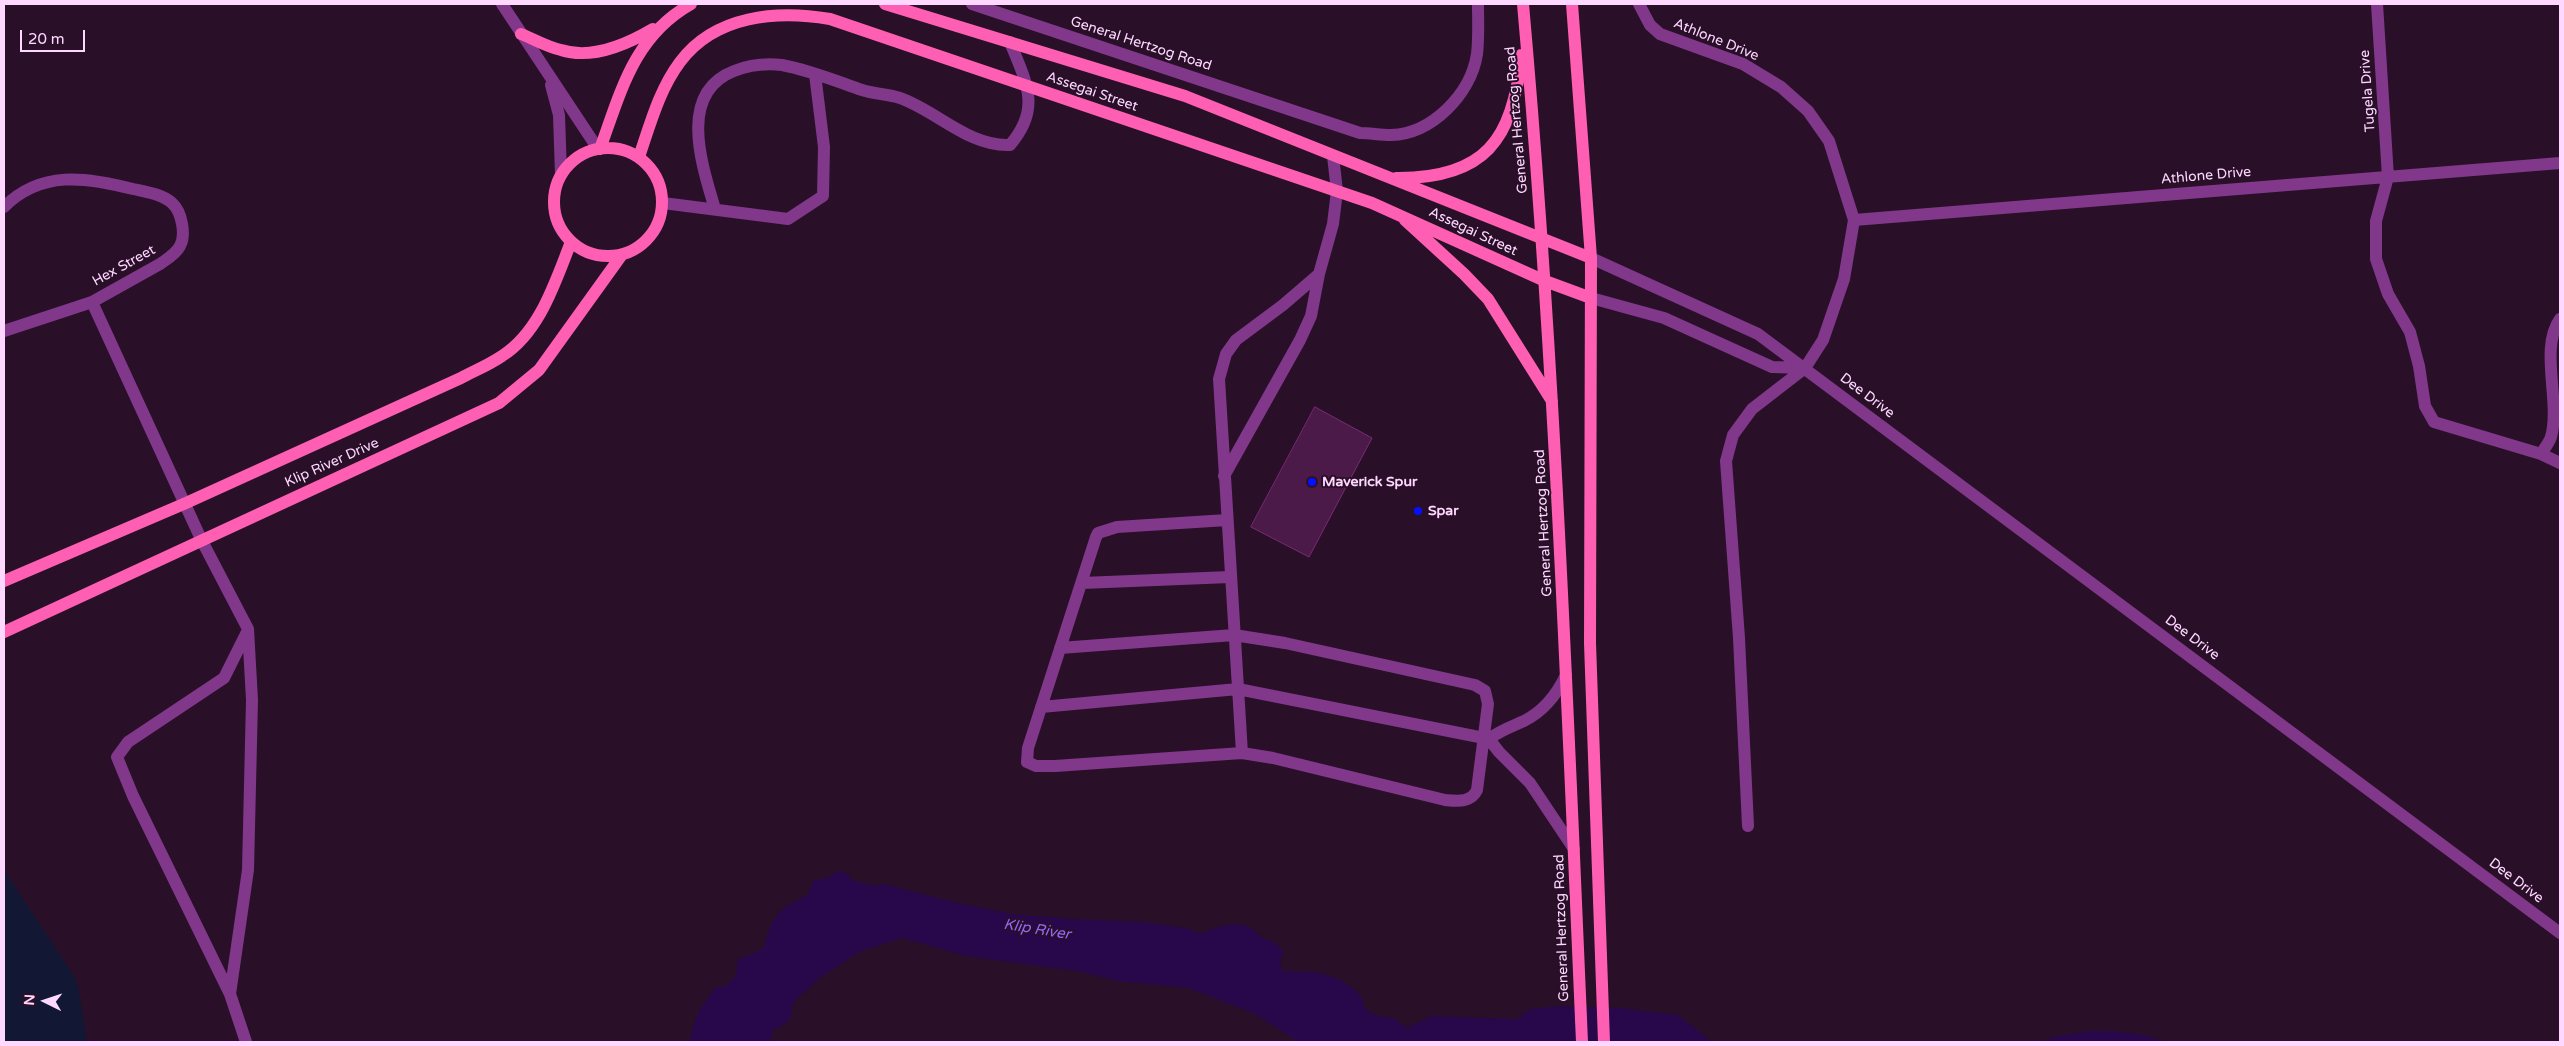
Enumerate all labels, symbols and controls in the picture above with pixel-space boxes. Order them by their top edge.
street label: General Hertzog Road [1068,13,1214,75]
street label: Athlone Drive [1671,15,1761,65]
scale bar [22,20,88,52]
text: 20 m [28,30,65,48]
street label: General Hertzog Road [1502,46,1532,194]
street label: Tugela Drive [2357,49,2379,133]
street label: Assegai Street [1044,68,1140,116]
street label: Athlone Drive [2160,164,2252,188]
street label: Assegai Street [1426,204,1520,260]
street label: Hex Street [90,242,158,290]
street label: Dee Drive [1836,370,1898,422]
street label: Klip River Drive [282,435,382,491]
street label: General Hertzog Road [1532,449,1556,597]
place label: Maverick Spur [1322,474,1417,490]
marker: Maverick Spur [1306,476,1318,488]
place label: Spar [1428,503,1459,519]
marker: Spar [1412,505,1424,517]
street label: Dee Drive [2161,612,2223,664]
street label: General Hertzog Road [1551,854,1573,1002]
street label: Dee Drive [2485,855,2547,907]
water label: Klip River [1002,916,1072,944]
north arrow [20,976,70,1026]
text: N [21,994,38,1006]

